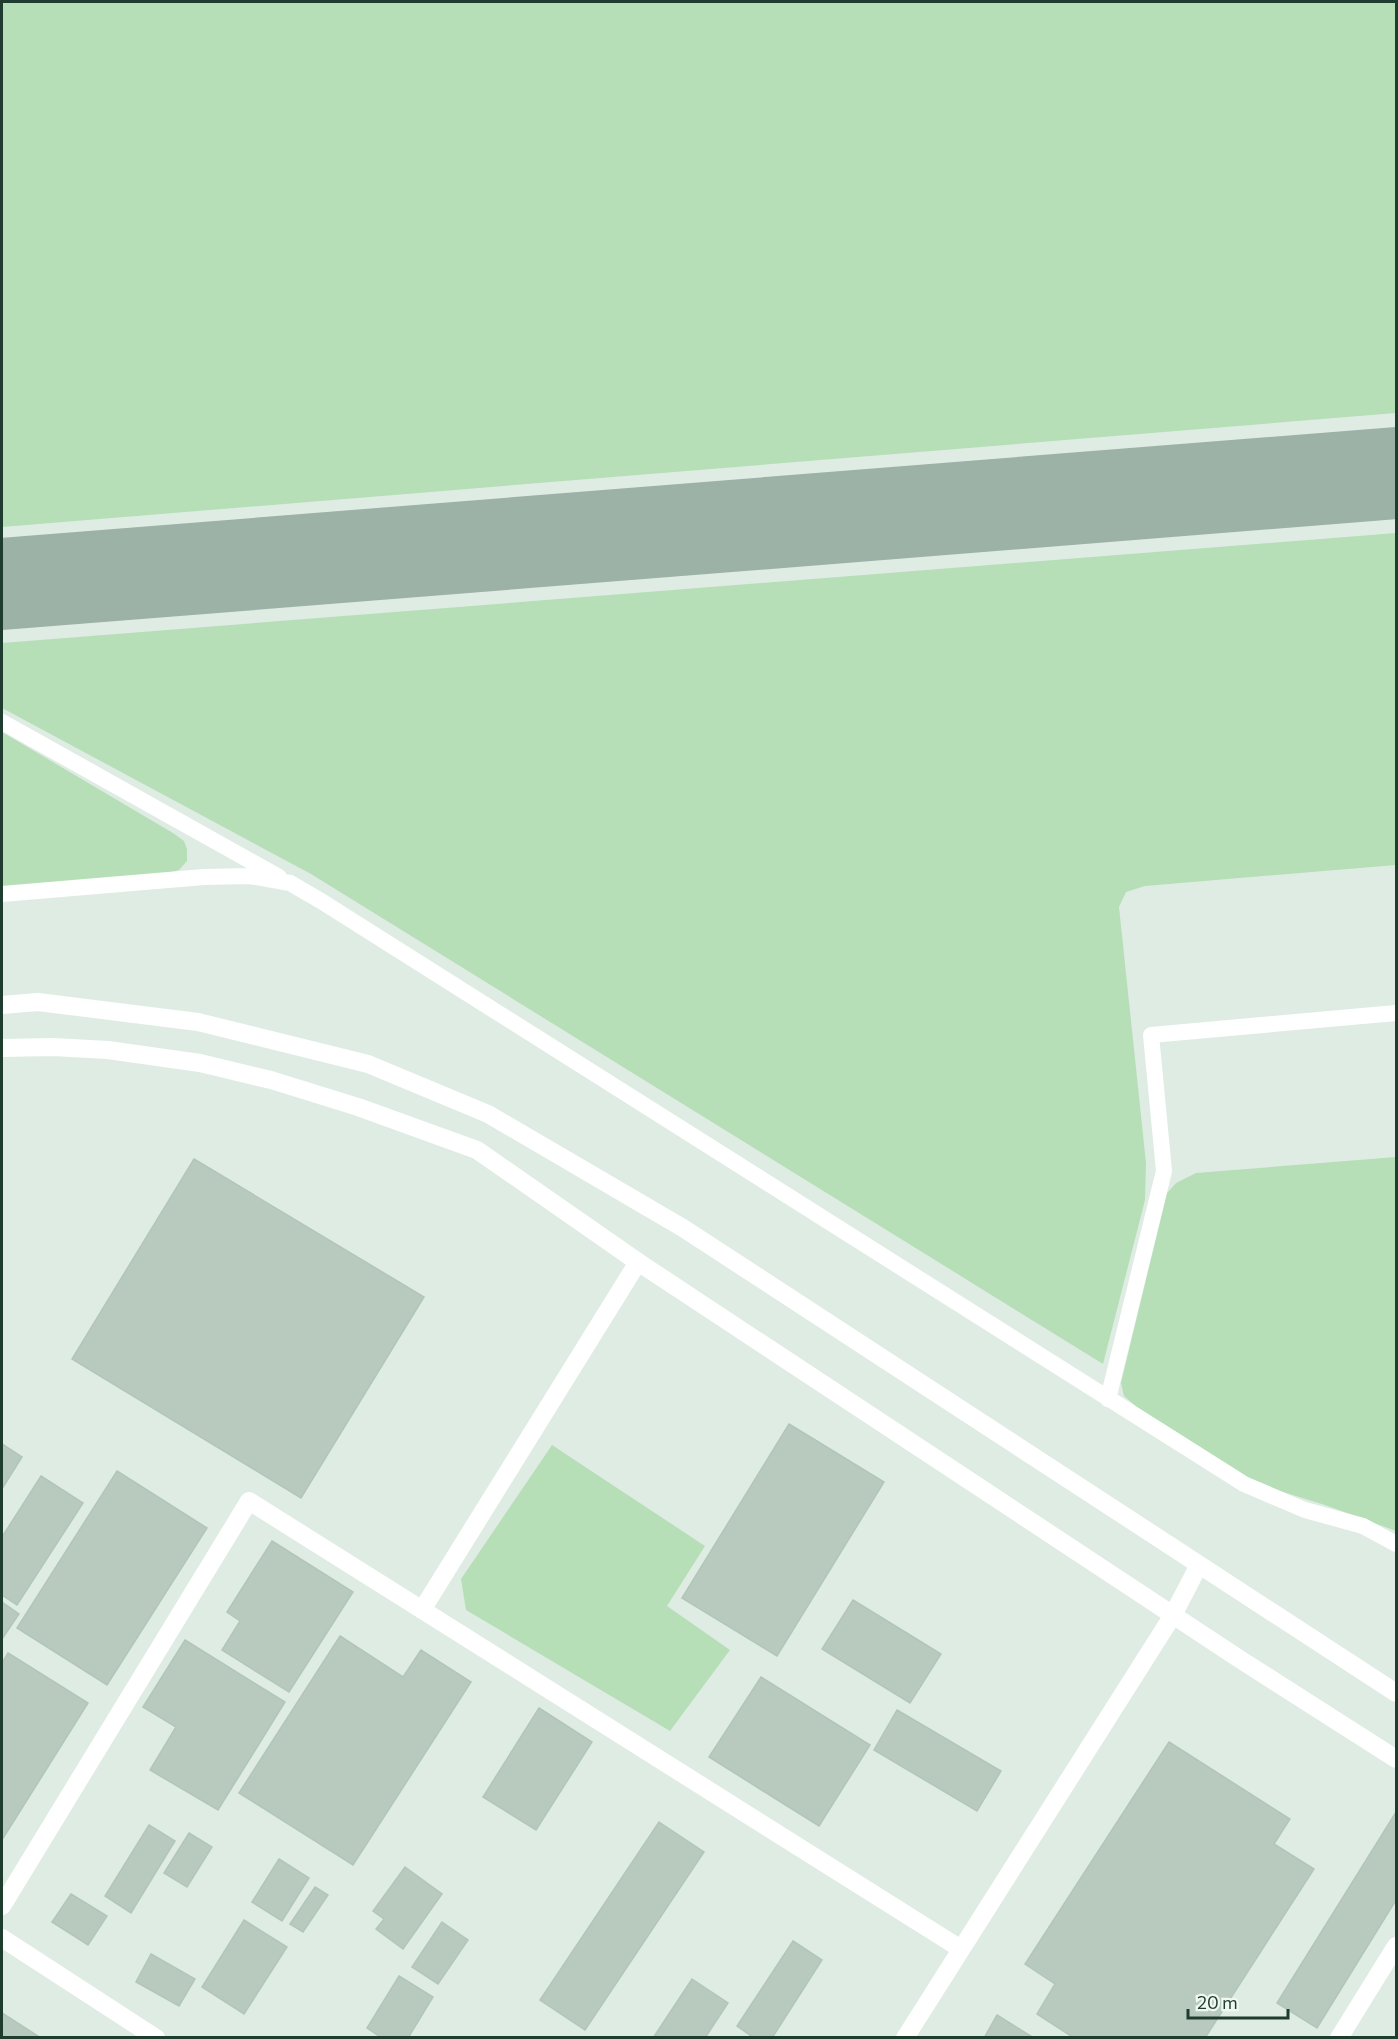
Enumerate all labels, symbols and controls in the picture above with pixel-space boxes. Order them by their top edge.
scale bar [1188,1982,1288,2020]
text: 20 m [1197,1991,1238,2013]

